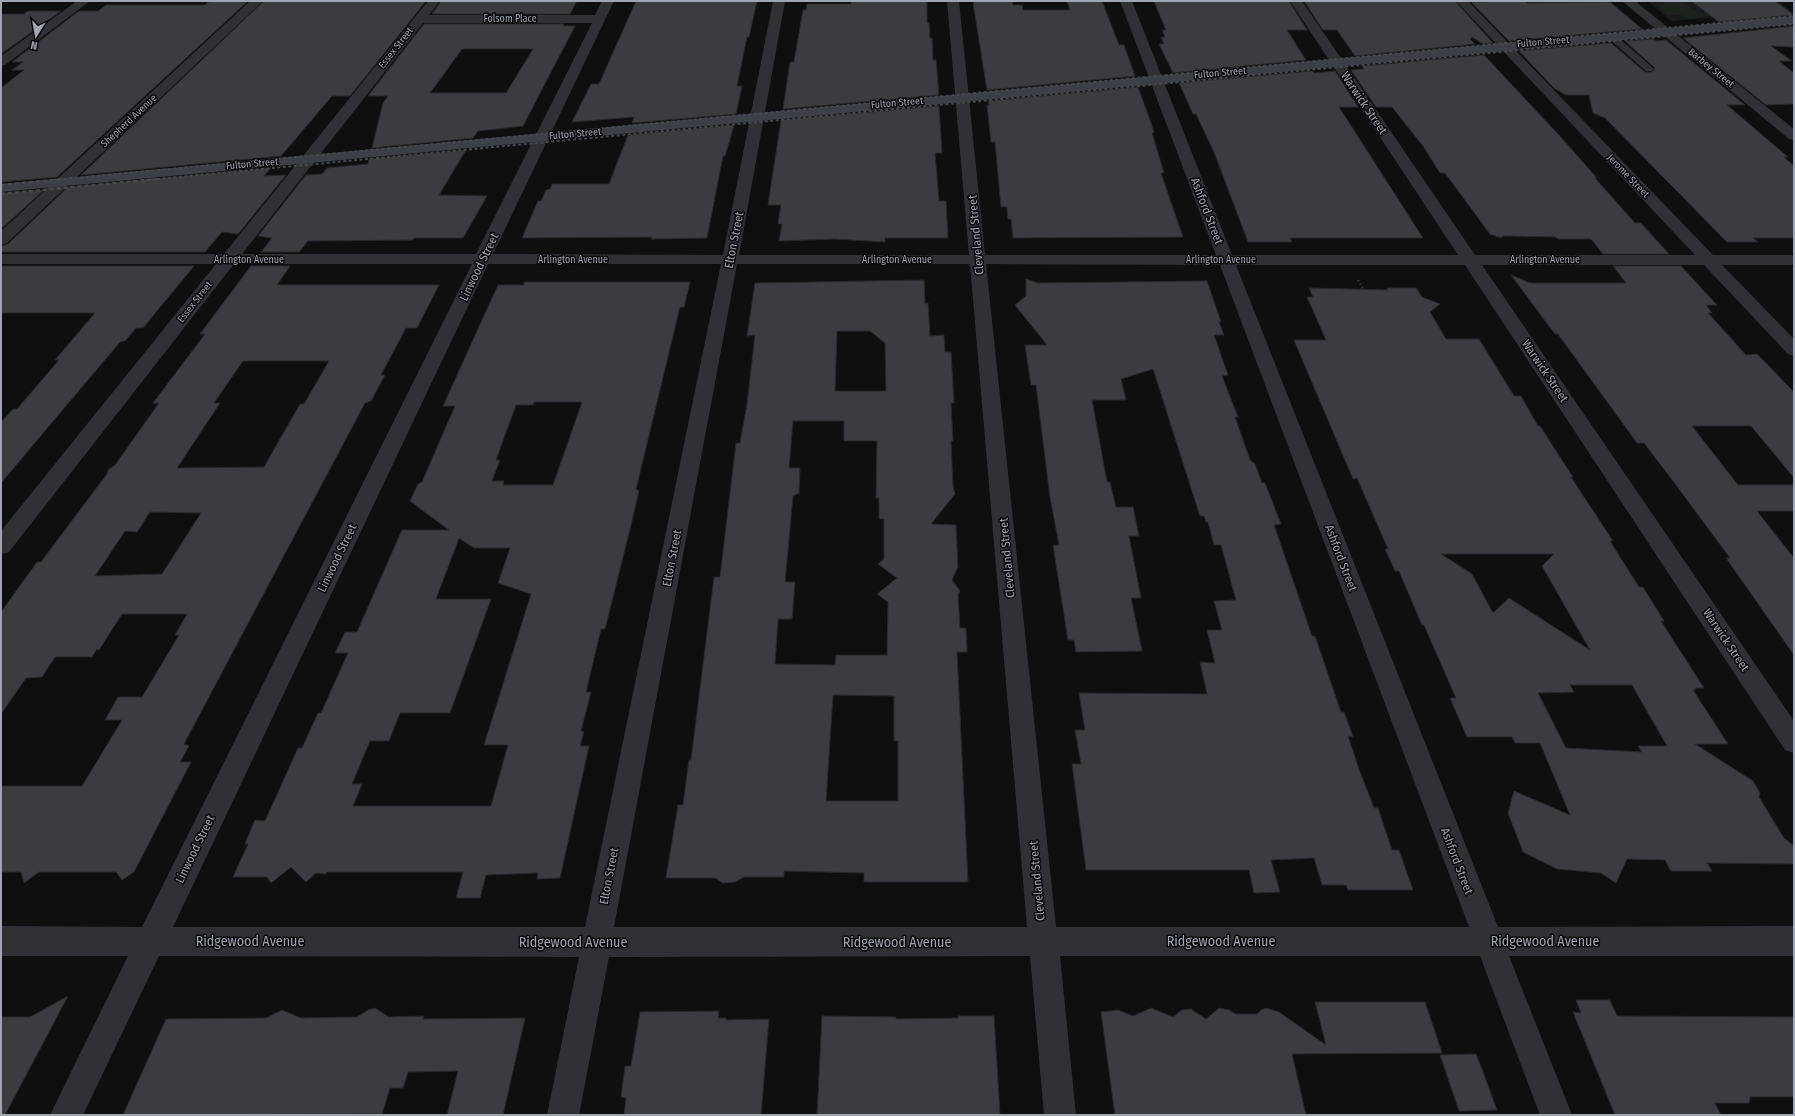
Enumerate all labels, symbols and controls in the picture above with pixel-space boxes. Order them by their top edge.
street label: Folsom Place [483,13,537,25]
north arrow [16,16,56,56]
street label: Essex Street [376,24,416,71]
street label: Fulton Street [1516,34,1570,50]
text: N [30,38,39,52]
street label: Barbey Street [1686,46,1737,91]
street label: Fulton Street [1193,65,1247,81]
street label: Warwick Street [1338,69,1390,137]
street label: Shepherd Avenue [99,92,159,150]
street label: Fulton Street [870,95,924,111]
street label: Fulton Street [548,126,602,142]
street label: Jerome Street [1604,152,1652,201]
street label: Fulton Street [225,156,279,172]
street label: Ashford Street [1188,176,1226,246]
street label: Cleveland Street [966,194,986,276]
street label: Elton Street [722,210,746,270]
street label: Linwood Street [457,231,502,303]
street label: Arlington Avenue [214,254,284,266]
street label: Arlington Avenue [538,254,608,266]
street label: Arlington Avenue [862,254,932,266]
street label: Arlington Avenue [1186,254,1256,266]
street label: Arlington Avenue [1510,254,1580,266]
street label: Essex Street [175,278,215,325]
street label: Warwick Street [1519,337,1571,405]
street label: Cleveland Street [997,517,1017,599]
street label: Linwood Street [315,522,360,594]
street label: Ashford Street [1322,523,1360,593]
street label: Elton Street [660,528,684,588]
street label: Warwick Street [1700,606,1752,674]
street label: Linwood Street [173,813,218,885]
street label: Ashford Street [1438,826,1476,896]
street label: Cleveland Street [1027,840,1047,922]
street label: Elton Street [597,846,621,906]
street label: Ridgewood Avenue [196,933,304,950]
street label: Ridgewood Avenue [1167,933,1275,950]
street label: Ridgewood Avenue [1491,933,1599,950]
street label: Ridgewood Avenue [519,934,627,951]
street label: Ridgewood Avenue [843,934,951,951]

